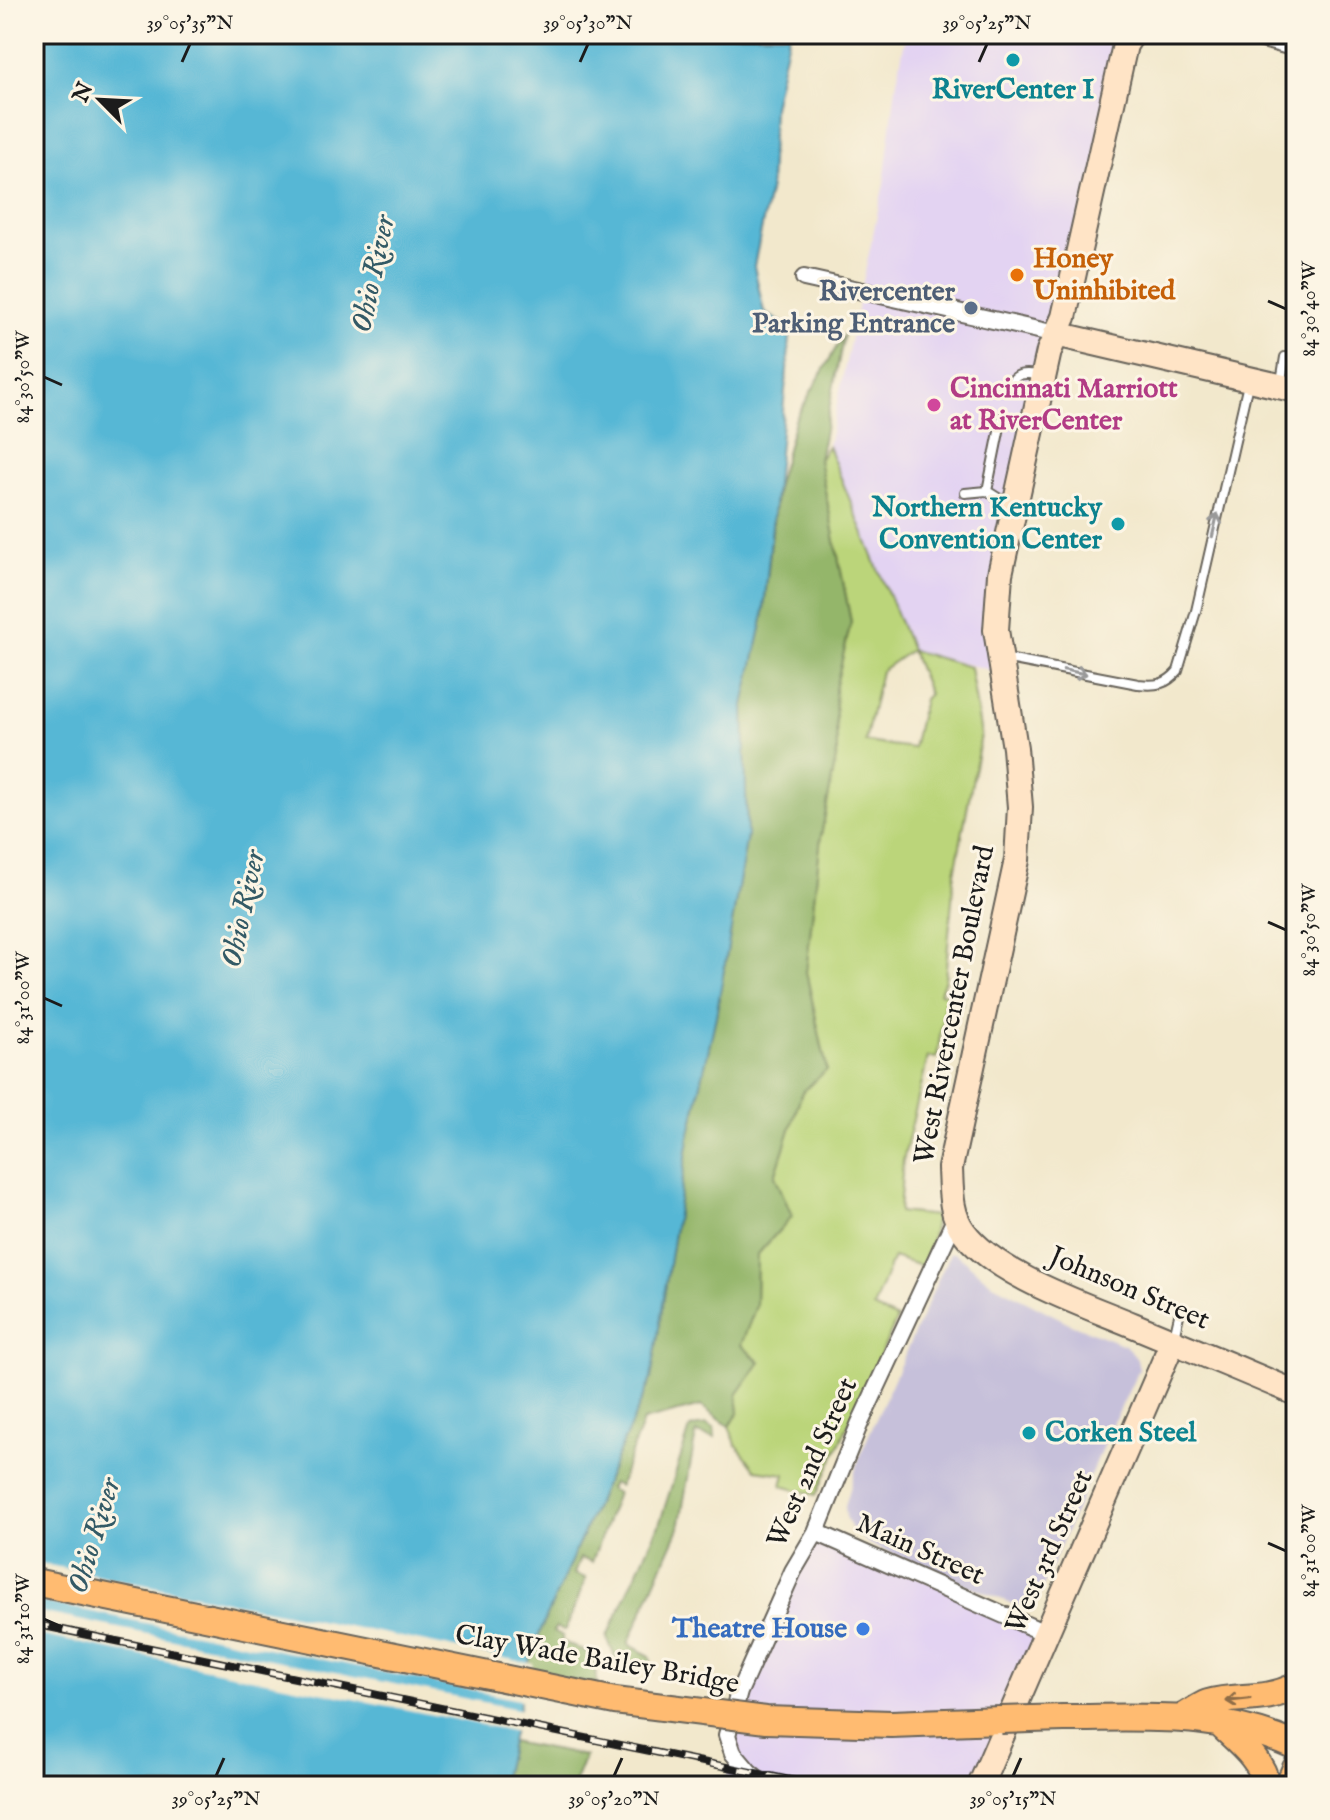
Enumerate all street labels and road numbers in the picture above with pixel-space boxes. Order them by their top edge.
street label: West Rivercenter Boulevard [907,842,1003,1167]
street label: Johnson Street [1041,1238,1215,1339]
street label: West 2nd Street [760,1372,866,1553]
street label: West 3rd Street [998,1465,1102,1639]
street label: Main Street [851,1506,990,1594]
street label: Clay Wade Bailey Bridge [452,1618,742,1702]

